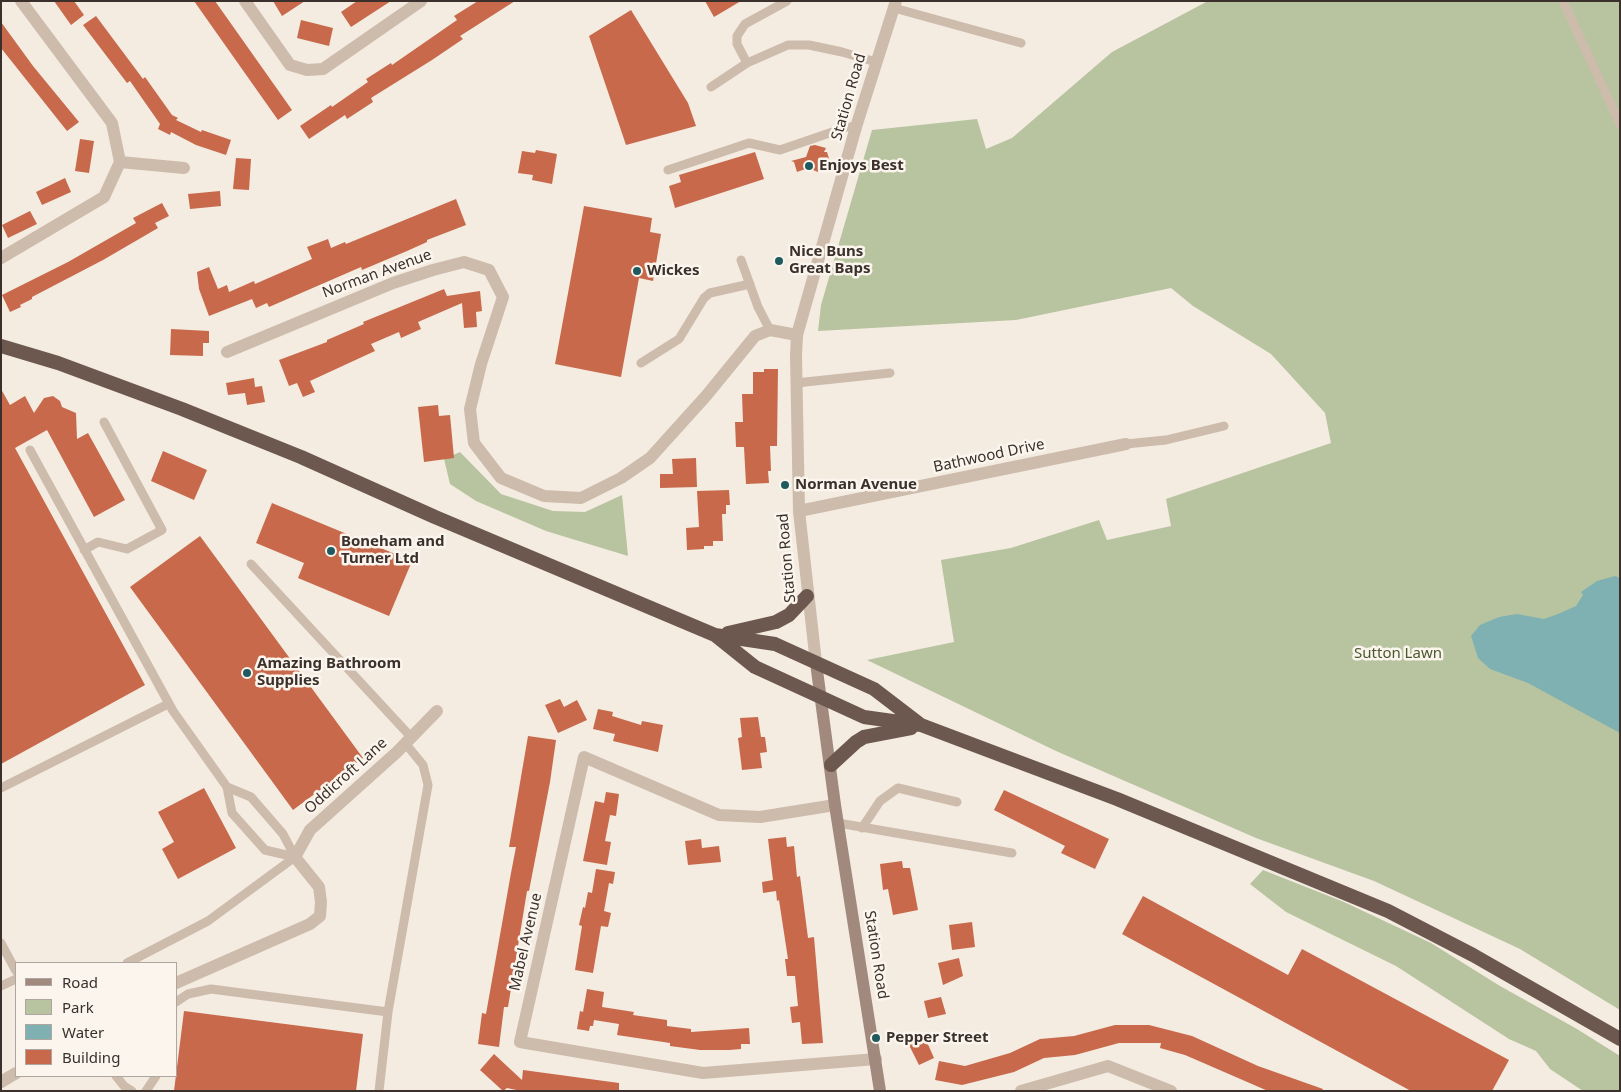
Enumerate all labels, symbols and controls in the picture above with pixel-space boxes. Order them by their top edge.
street label: Station Road [828,51,870,143]
place label: Enjoys Best [819,157,904,175]
marker: Enjoys Best [803,160,815,172]
place label: Nice Buns Great Baps [789,243,871,278]
street label: Norman Avenue [320,246,434,302]
marker: Nice Buns Great Baps [773,255,785,267]
place label: Wickes [647,262,700,280]
marker: Wickes [631,265,643,277]
street label: Bathwood Drive [932,435,1046,477]
place label: Norman Avenue [795,476,917,494]
marker: Norman Avenue [779,479,791,491]
street label: Station Road [774,513,800,603]
place label: Boneham and Turner Ltd [341,533,445,568]
marker: Boneham and Turner Ltd [325,545,337,557]
park label: Sutton Lawn [1354,645,1442,663]
place label: Amazing Bathroom Supplies [257,655,401,690]
marker: Amazing Bathroom Supplies [241,667,253,679]
street label: Oddicroft Lane [301,734,391,818]
street label: Mabel Avenue [506,891,546,993]
street label: Station Road [860,909,892,1001]
legend [15,962,178,1077]
text: Road [62,972,98,992]
text: Park [62,997,94,1017]
text: Water [62,1022,104,1042]
place label: Pepper Street [886,1029,988,1047]
marker: Pepper Street [870,1032,882,1044]
text: Building [62,1047,120,1067]

